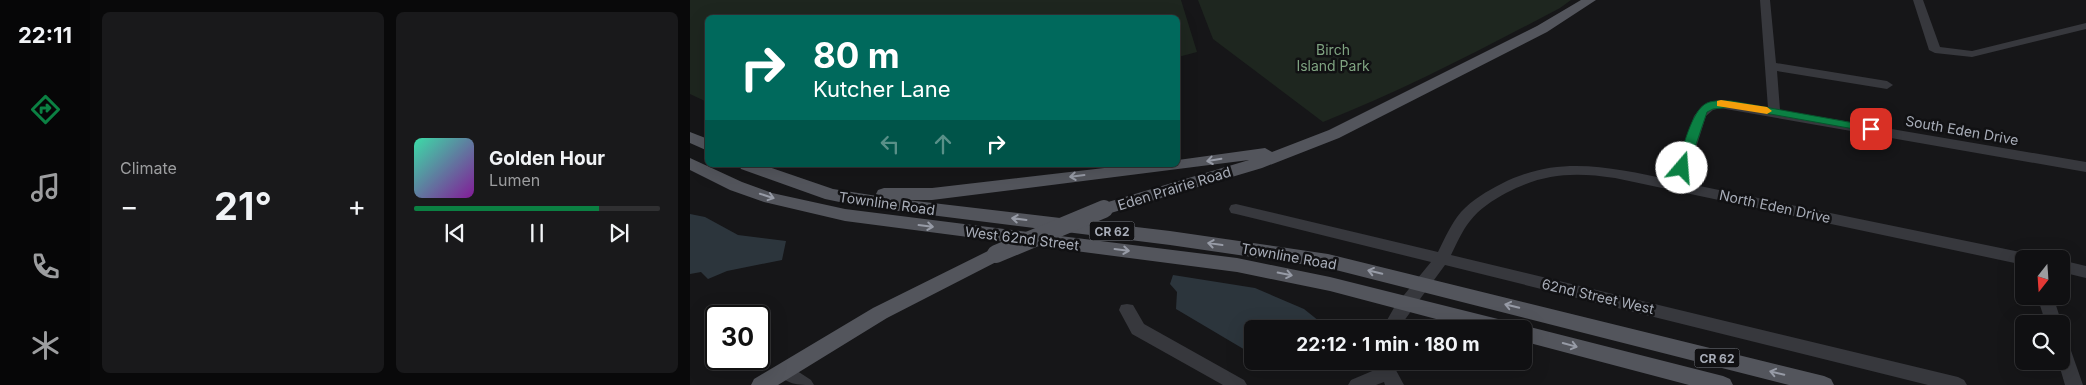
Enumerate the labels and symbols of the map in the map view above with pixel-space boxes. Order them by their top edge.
park label: Birch Island Park [1296,41,1370,74]
pin [1850,108,1892,150]
street label: South Eden Drive [1904,112,2020,148]
position arrow [1655,141,1707,193]
one-way arrow [1206,156,1222,166]
street label: Eden Prairie Road [1115,163,1233,213]
one-way arrow [1069,171,1085,181]
street label: North Eden Drive [1718,186,1832,226]
street label: Townline Road [838,188,936,218]
one-way arrow [758,192,774,202]
one-way arrow [1011,214,1027,224]
one-way arrow [918,221,934,231]
road number: CR 62 [1090,222,1134,240]
street label: West 62nd Street [964,223,1080,253]
one-way arrow [1207,239,1223,249]
street label: Townline Road [1240,239,1338,273]
one-way arrow [1114,245,1130,255]
north arrow [2015,250,2070,305]
one-way arrow [1367,267,1383,276]
one-way arrow [1277,270,1293,280]
street label: 62nd Street West [1540,275,1656,317]
one-way arrow [1505,301,1521,310]
speed limit sign: 30 [705,305,770,370]
one-way arrow [1561,341,1577,350]
road number: CR 62 [1694,348,1740,368]
one-way arrow [1769,368,1785,377]

